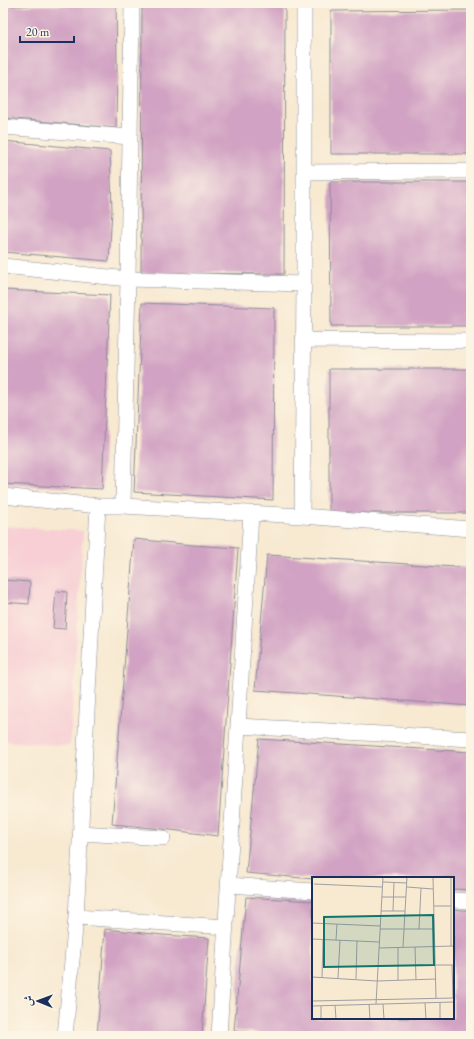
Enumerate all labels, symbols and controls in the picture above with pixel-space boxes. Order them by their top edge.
scale bar [20,18,74,44]
text: 20 m [26,24,50,40]
inset map [312,877,454,1019]
north arrow [18,981,58,1021]
text: ش [21,995,35,1006]

